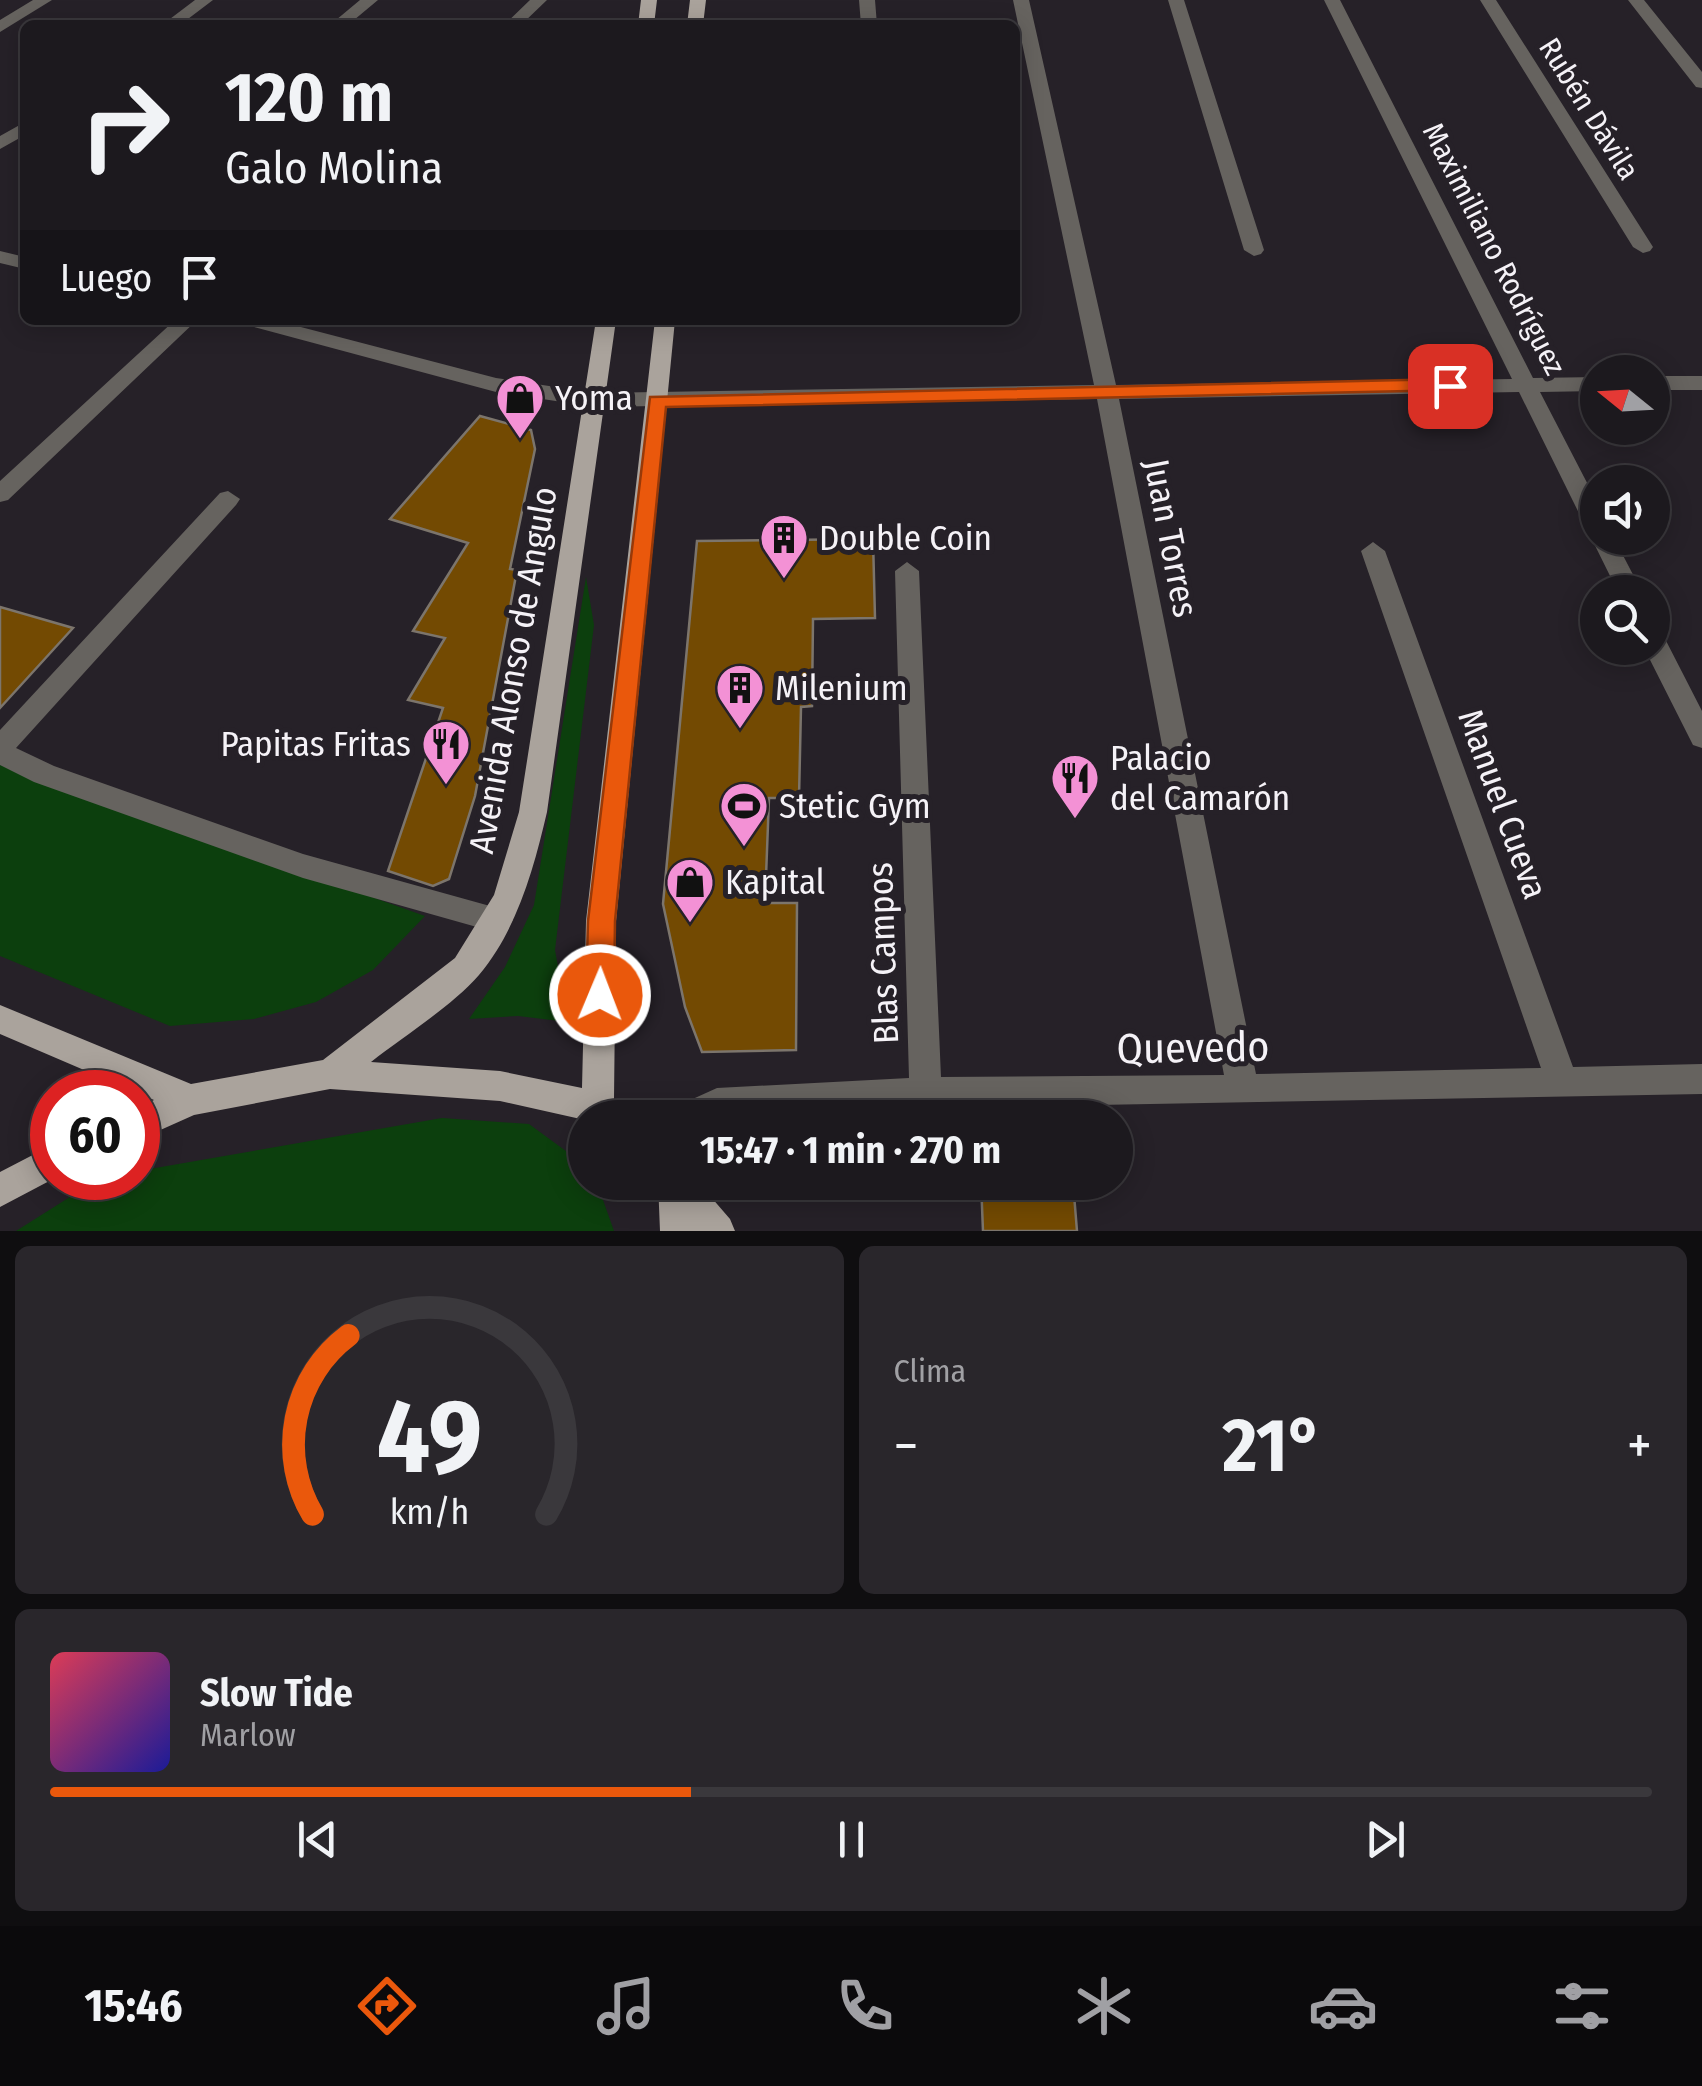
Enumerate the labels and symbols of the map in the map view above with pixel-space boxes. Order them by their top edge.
street label: Rubén Dávila [1531,31,1647,187]
street label: Maximiliano Rodríguez [1415,117,1573,381]
pin [1408,344,1493,429]
north arrow [1580,355,1670,445]
shop icon: Yoma [494,372,546,440]
place label: Yoma [555,377,633,419]
street label: Juan Torres [1135,455,1207,621]
street label: Avenida Alonso de Angulo [460,483,566,857]
building icon: Double Coin [758,512,810,580]
place label: Double Coin [819,517,992,559]
building icon: Milenium [714,662,766,730]
place label: Milenium [775,667,908,709]
street label: Manuel Cueva [1449,704,1557,904]
restaurant icon: Papitas Fritas [420,718,472,786]
place label: Papitas Fritas [220,723,411,765]
place label: Palacio del Camarón [1110,737,1290,819]
restaurant icon: Palacio del Camarón [1049,752,1101,820]
sports icon: Stetic Gym [718,780,770,848]
place label: Stetic Gym [779,785,931,827]
shop icon: Kapital [664,856,716,924]
place label: Kapital [725,861,825,903]
street label: Blas Campos [859,861,907,1045]
position arrow [548,943,652,1047]
street label: Quevedo [1116,1022,1270,1074]
speed limit sign: 60 [30,1070,160,1200]

